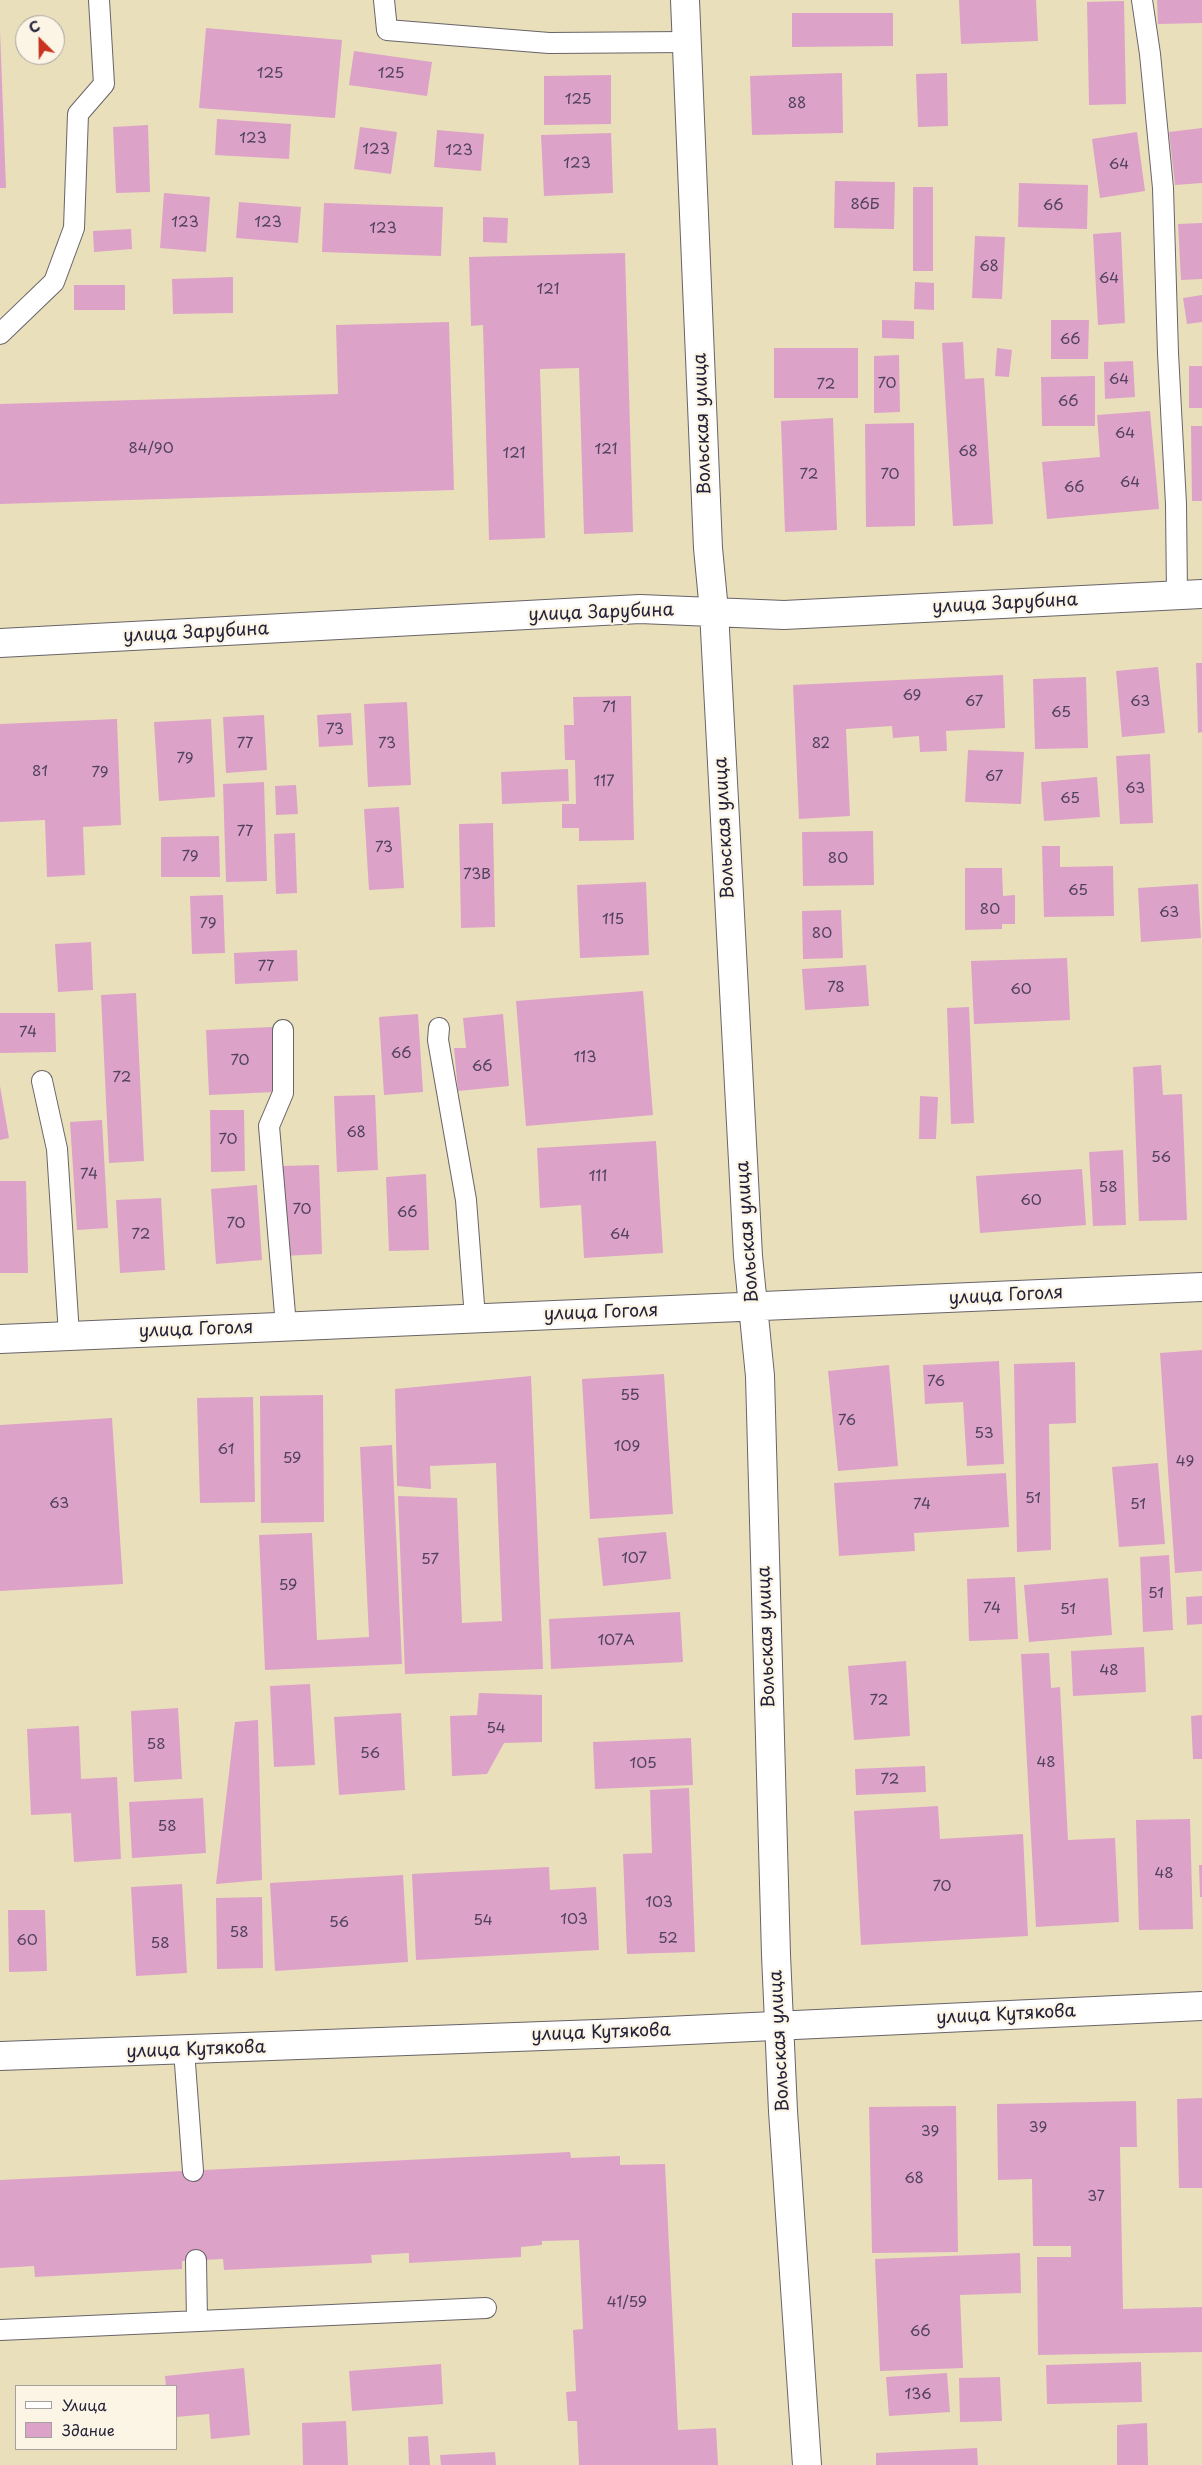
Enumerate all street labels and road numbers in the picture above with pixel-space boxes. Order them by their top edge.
street label: Вольская улица [690,353,716,495]
street label: улица Зарубина [932,589,1078,619]
street label: улица Зарубина [528,600,674,626]
street label: улица Зарубина [123,618,269,648]
street label: Вольская улица [710,757,740,899]
street label: Вольская улица [732,1160,764,1304]
street label: улица Гоголя [948,1282,1064,1310]
street label: улица Гоголя [543,1300,659,1326]
street label: улица Гоголя [138,1317,254,1343]
street label: Вольская улица [754,1566,780,1708]
street label: Вольская улица [765,1970,795,2112]
street label: улица Кутякова [936,2001,1076,2029]
street label: улица Кутякова [531,2020,671,2046]
street label: улица Кутякова [126,2037,266,2063]

